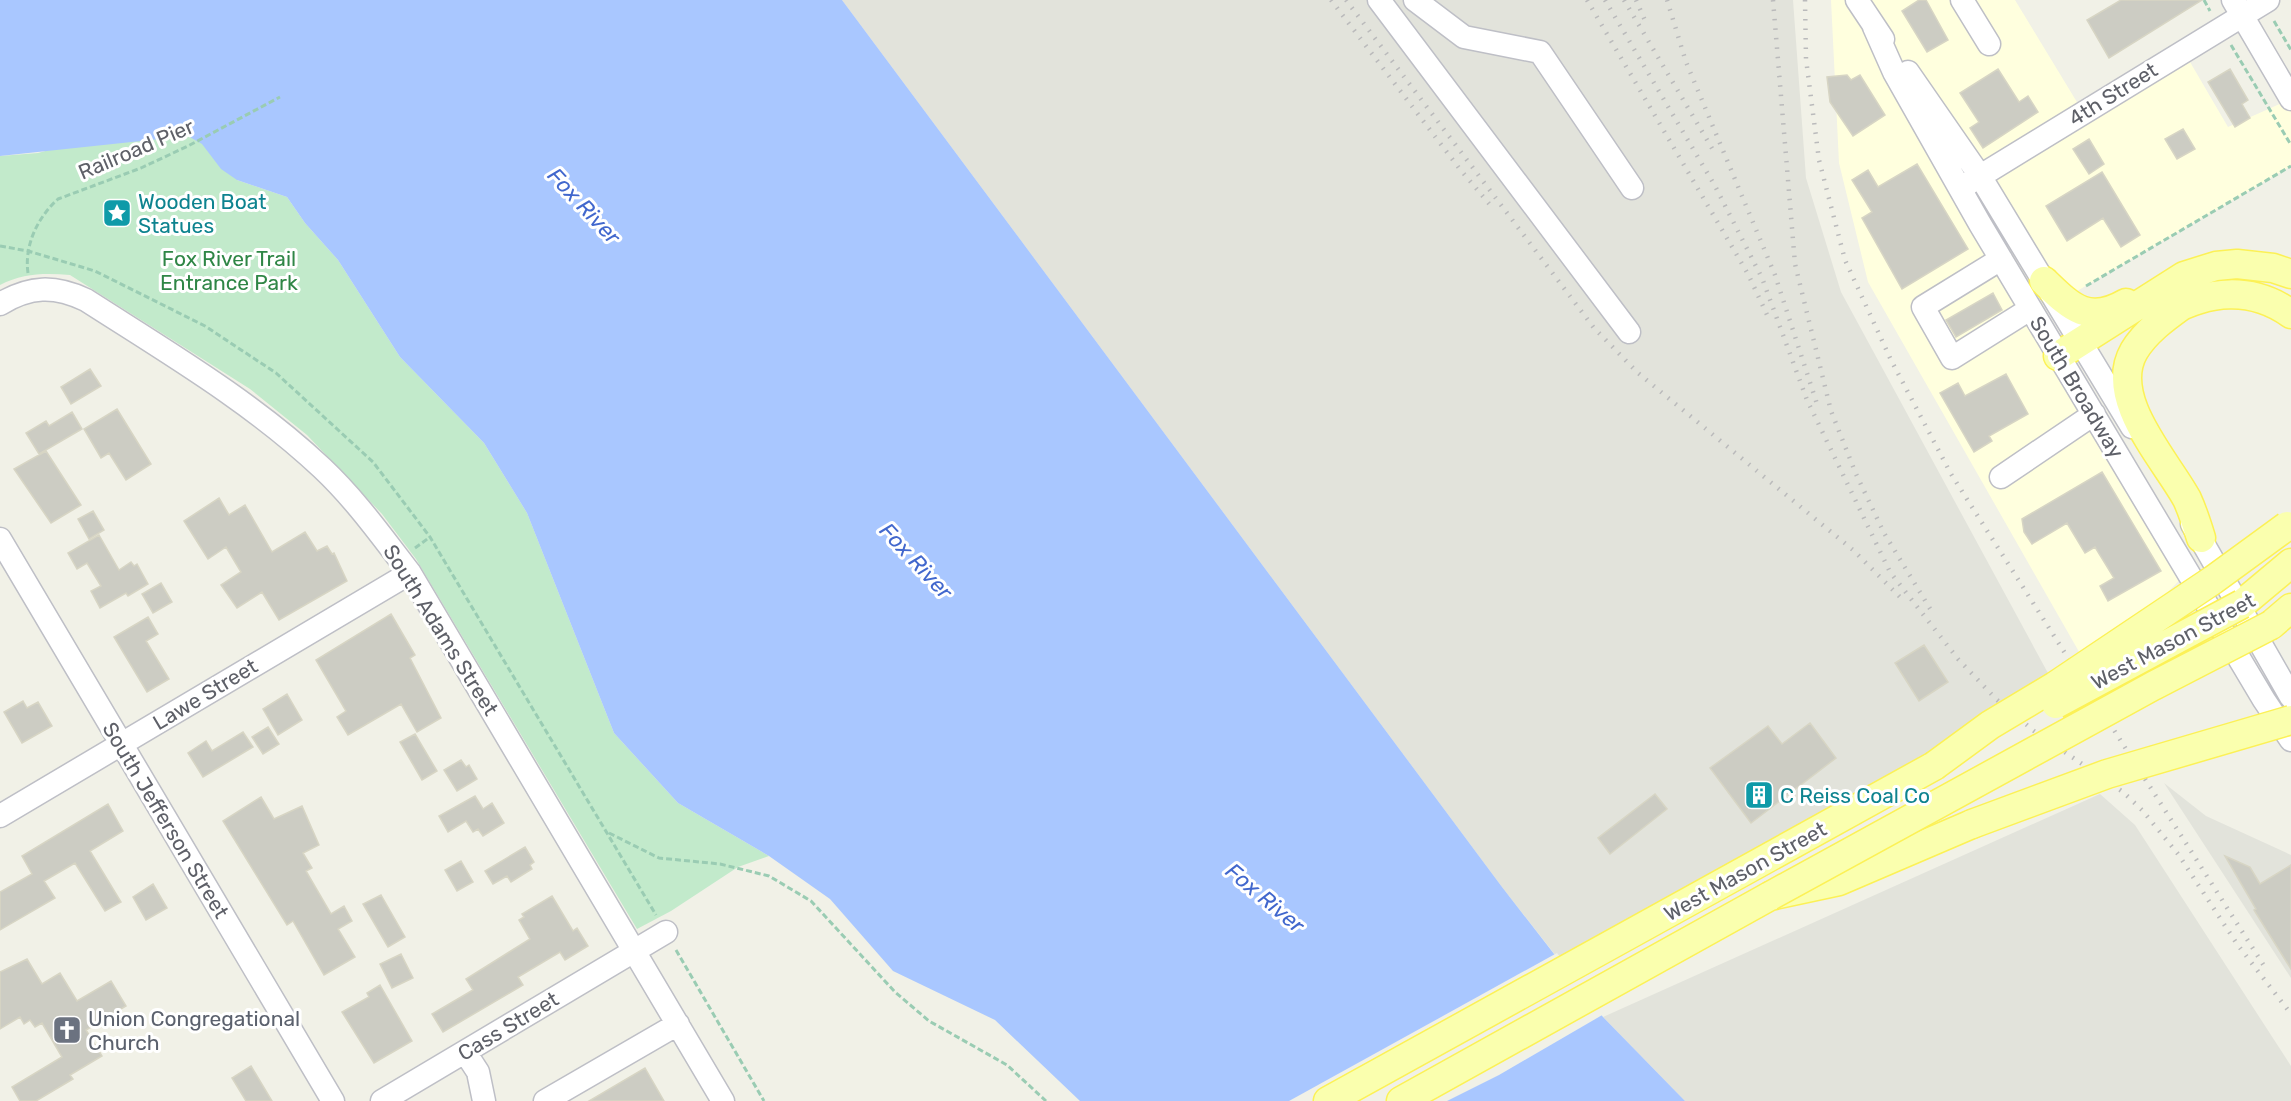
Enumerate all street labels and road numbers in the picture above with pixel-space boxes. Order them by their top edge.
street label: 4th Street [2064,57,2162,131]
street label: Railroad Pier [75,113,197,185]
street label: South Broadway [2025,311,2129,463]
street label: South Adams Street [378,540,504,720]
street label: West Mason Street [2087,587,2259,695]
street label: Lawe Street [148,653,262,735]
street label: South Jefferson Street [98,717,234,923]
street label: West Mason Street [1659,816,1831,926]
street label: Cass Street [453,986,563,1066]

